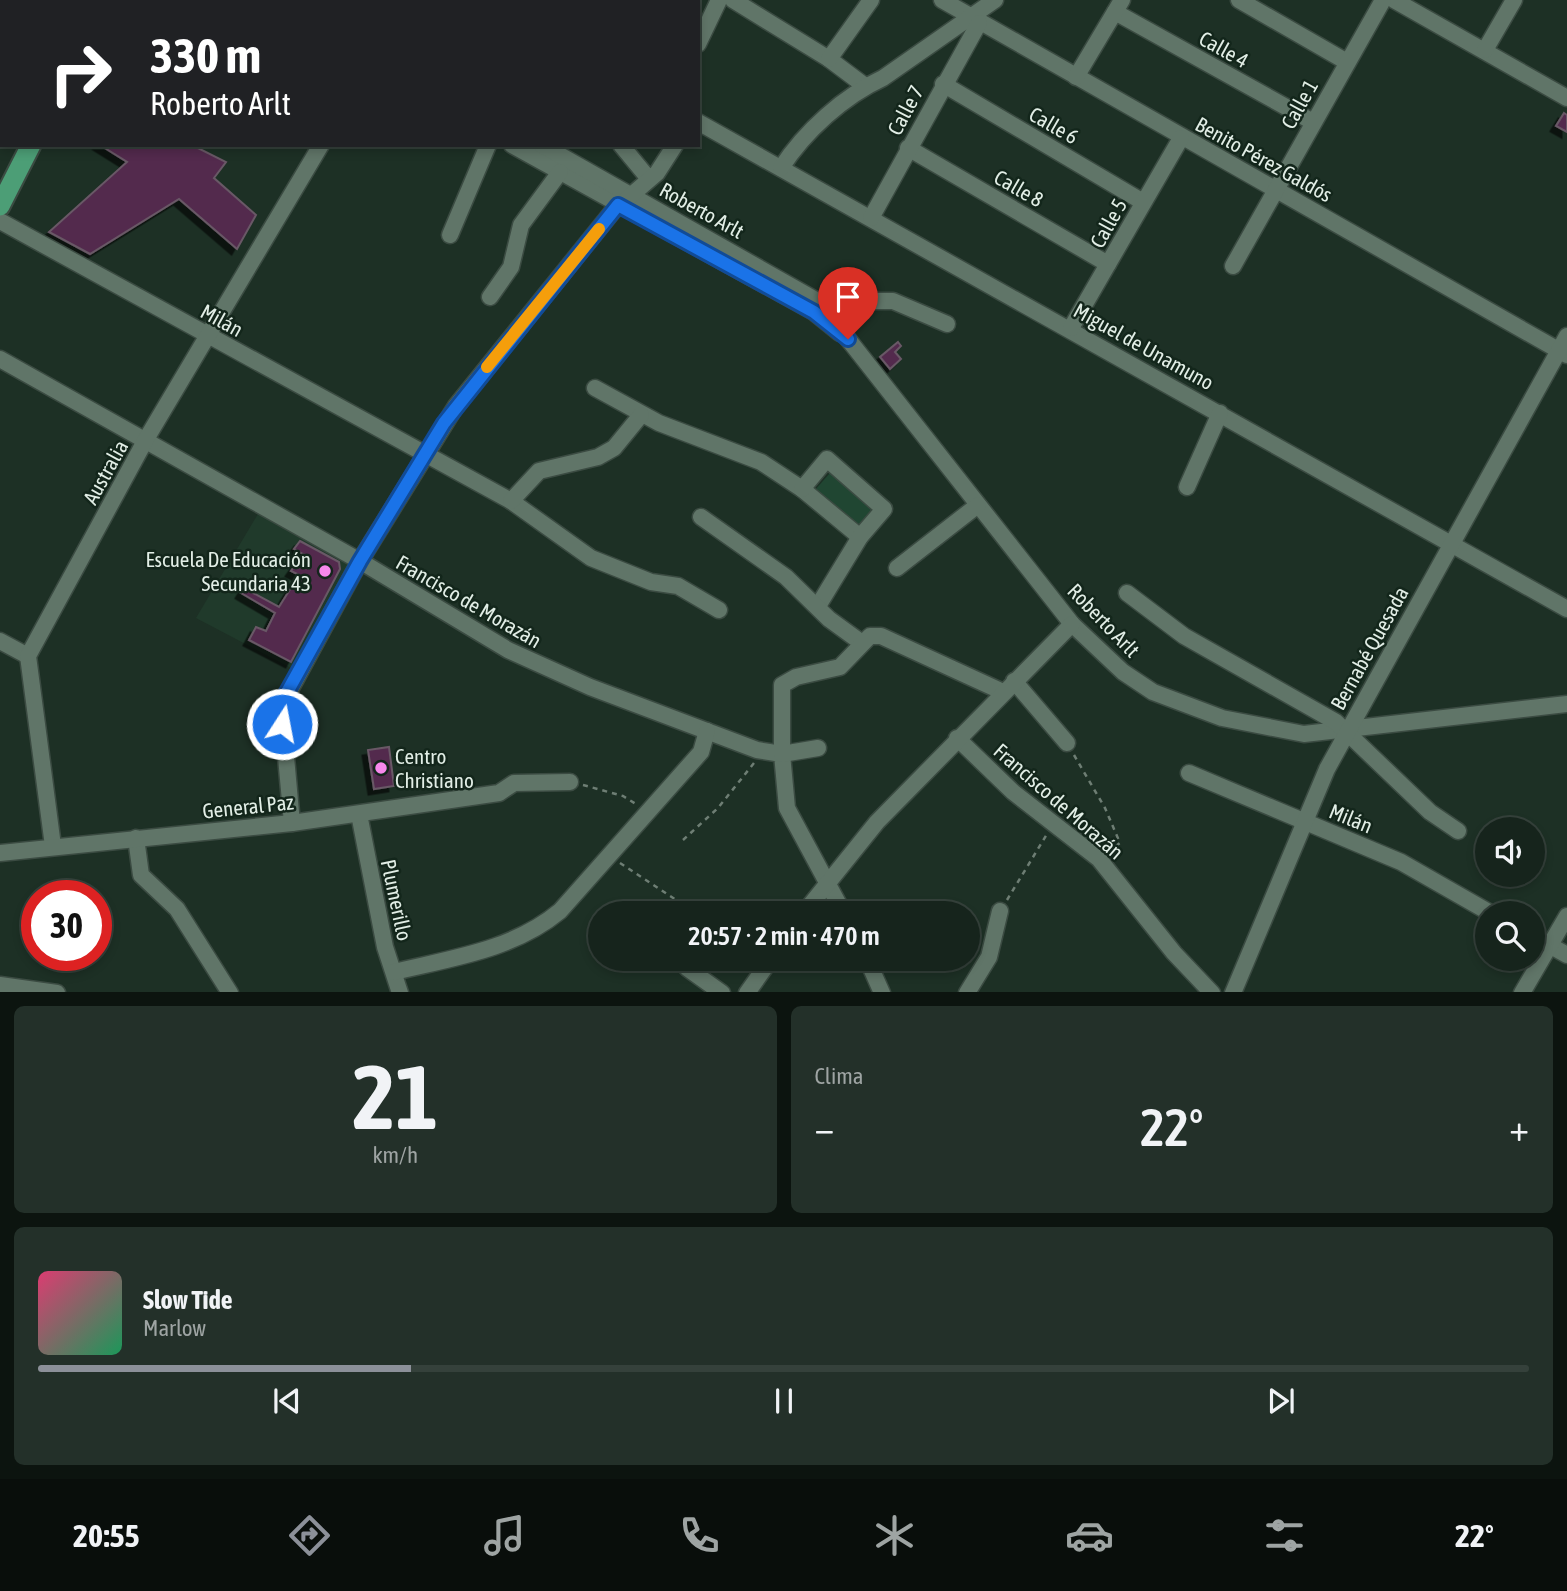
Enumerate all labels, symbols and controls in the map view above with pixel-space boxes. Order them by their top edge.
street label: Calle 4 [1195,26,1253,72]
text: 330 m [150,27,261,83]
icon: right [35,28,126,119]
street label: Calle 1 [1276,75,1322,133]
street label: Calle 7 [882,81,928,139]
text: Roberto Arlt [150,85,291,122]
street label: Calle 6 [1025,102,1083,149]
street label: Benito Pérez Galdós [1192,112,1336,206]
street label: Calle 8 [990,165,1048,212]
street label: Roberto Arlt [656,177,748,243]
street label: Calle 5 [1085,194,1131,252]
pin [818,267,878,339]
icon: arrive [829,278,867,316]
street label: Miguel de Unamuno [1070,298,1218,394]
street label: Milán [197,299,247,341]
street label: Australia [78,436,132,508]
place label: Escuela De Educación Secundaria 43 [146,547,311,595]
street label: Francisco de Morazán [392,550,546,652]
marker: Escuela De Educación Secundaria 43 [317,563,333,579]
street label: Roberto Arlt [1063,578,1145,662]
street label: Bernabé Quesada [1325,582,1413,714]
position arrow [245,687,319,761]
street label: Francisco de Morazán [989,738,1129,864]
place label: Centro Christiano [395,744,474,792]
marker: Centro Christiano [373,760,389,776]
street label: General Paz [201,789,295,823]
street label: Milán [1326,799,1376,837]
map controls [1475,817,1545,971]
button: sound [1475,817,1545,887]
street label: Plumerillo [377,857,417,943]
speed limit sign: 30 [21,880,112,971]
button: search [1475,901,1545,971]
text: 20:57 · 2 min · 470 m [688,921,880,951]
text: 21 [352,1044,438,1148]
text: Clima [815,1063,864,1089]
text: 22° [1140,1097,1203,1157]
text: − [815,1106,834,1149]
text: + [1509,1106,1529,1149]
text: km/h [372,1142,418,1168]
text: Slow Tide [143,1285,233,1315]
text: Marlow [143,1315,206,1341]
icon: previous [268,1382,306,1420]
icon: pause [765,1382,803,1420]
icon: next [1262,1382,1300,1420]
icon: directions [285,1511,334,1560]
icon: music [480,1511,529,1560]
icon: phone [675,1511,724,1560]
icon: climate [870,1511,919,1560]
icon: car [1065,1511,1114,1560]
icon: filters [1260,1511,1309,1560]
text: 20:55 [73,1517,139,1554]
text: 22° [1455,1517,1494,1554]

